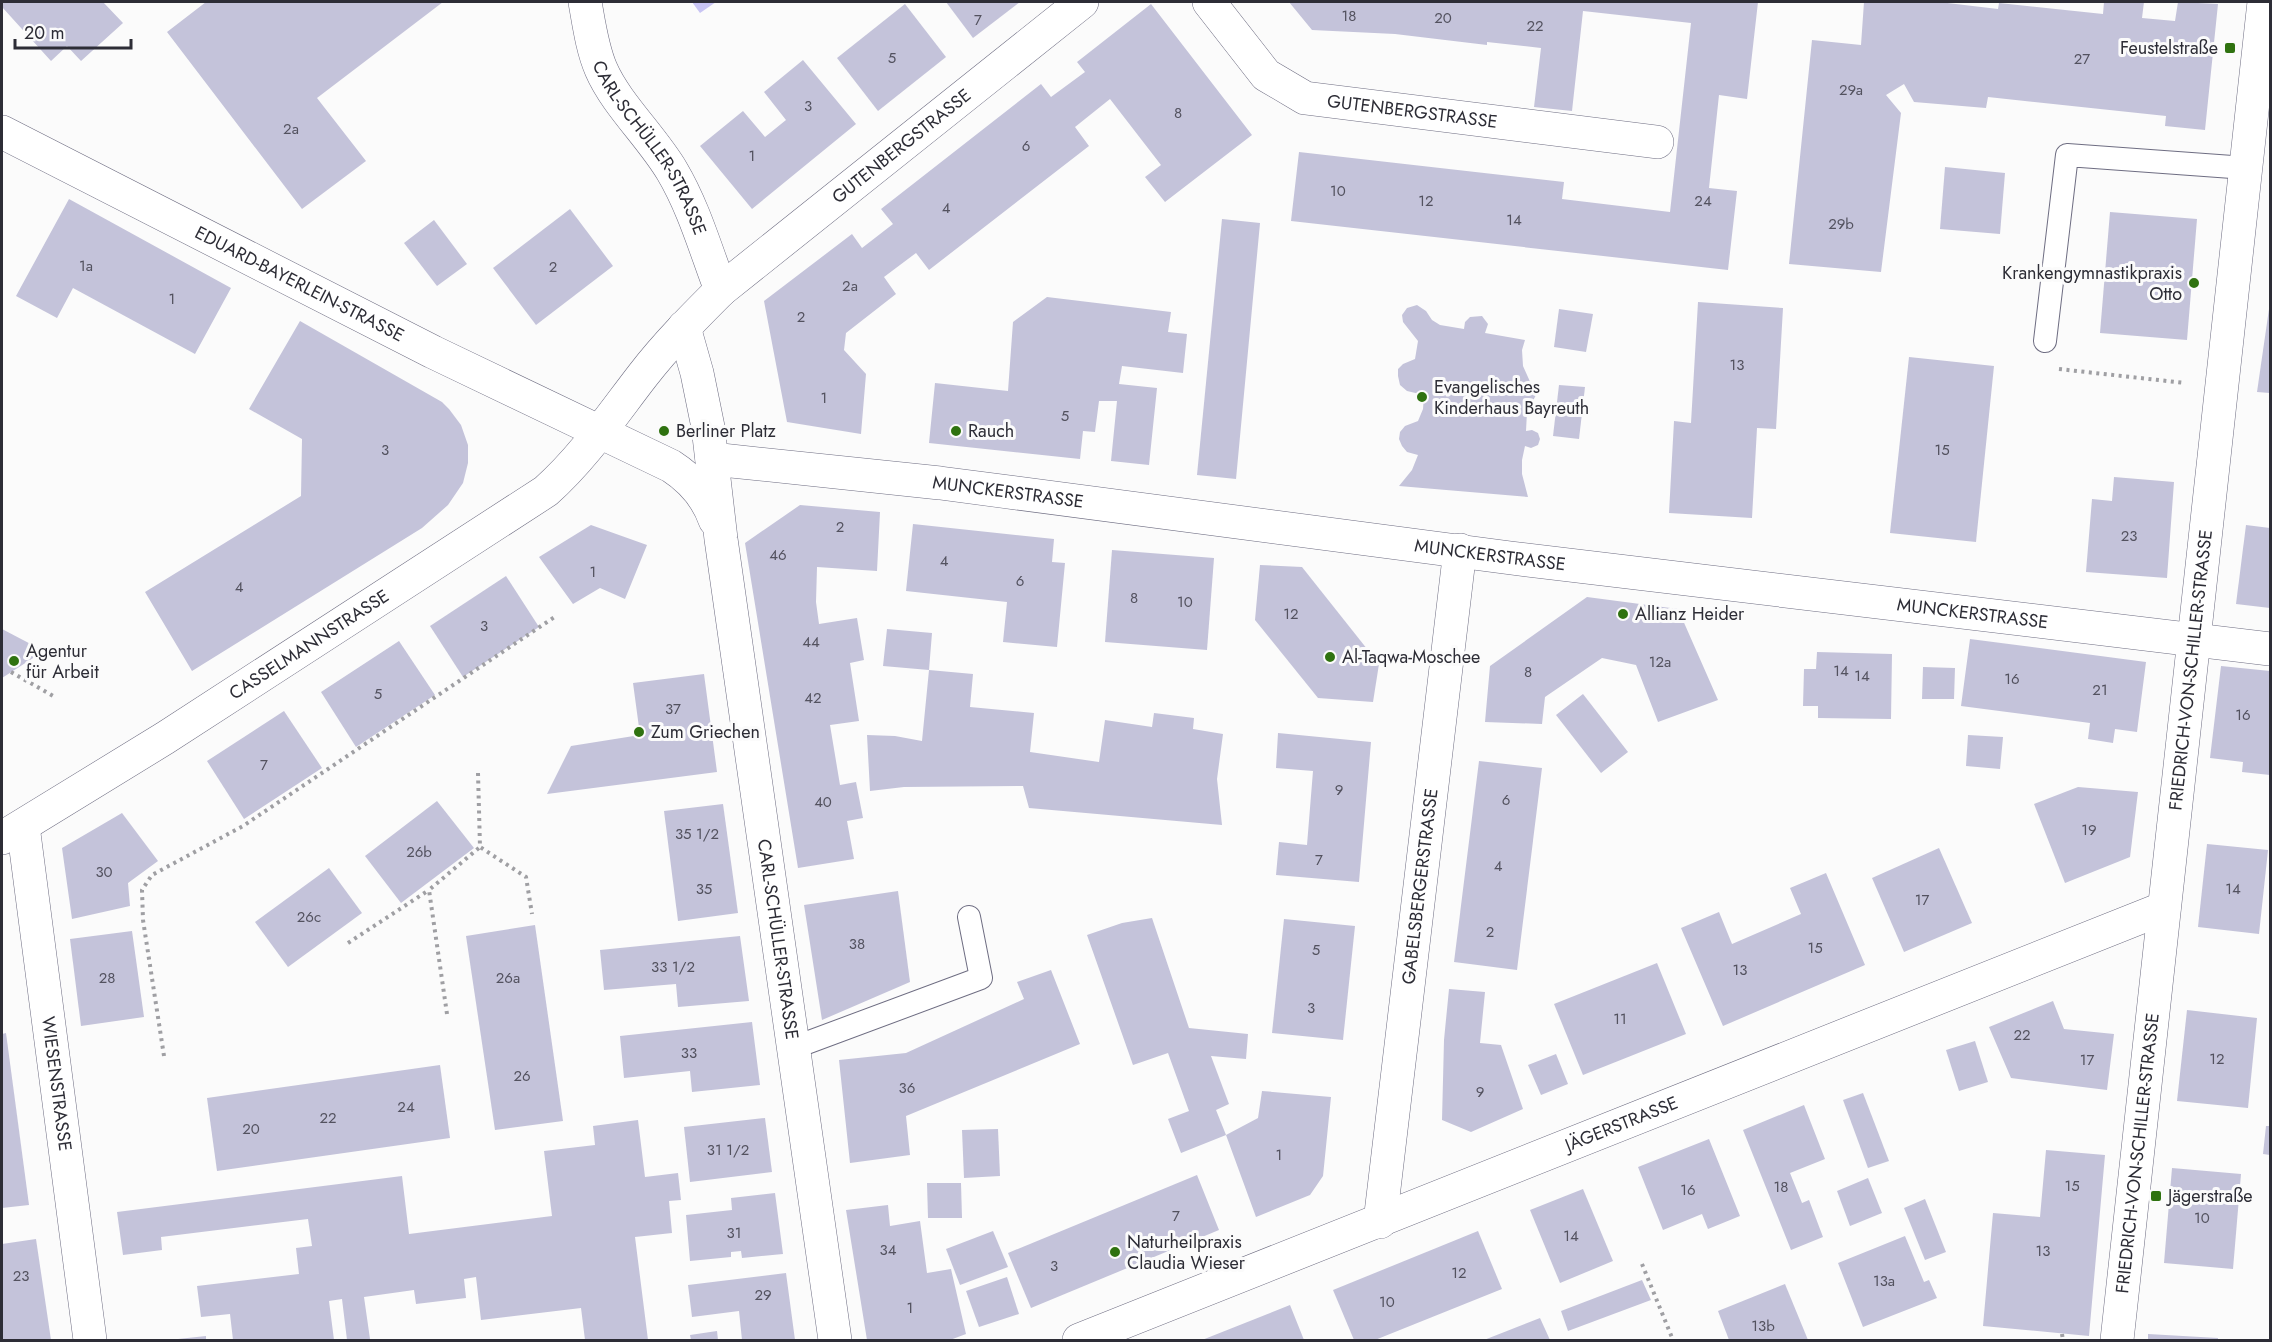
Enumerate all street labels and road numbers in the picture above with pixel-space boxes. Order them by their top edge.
street label: CARL-SCHÜLLER-STRASSE [586,57,713,239]
street label: GUTENBERGSTRASSE [826,82,977,210]
street label: GUTENBERGSTRASSE [1326,88,1499,135]
street label: EDUARD-BAYERLEIN-STRASSE [190,220,409,348]
street label: MUNCKERSTRASSE [931,469,1085,515]
street label: FRIEDRICH-VON-SCHILLER-STRASSE [2162,528,2219,812]
street label: MUNCKERSTRASSE [1413,532,1567,577]
street label: CASSELMANNSTRASSE [224,583,394,706]
street label: MUNCKERSTRASSE [1895,591,2050,635]
street label: GABELSBERGERSTRASSE [1395,787,1445,986]
street label: CARL-SCHÜLLER-STRASSE [751,837,805,1041]
street label: FRIEDRICH-VON-SCHILLER-STRASSE [2109,1011,2166,1295]
street label: WIESENSTRASSE [35,1015,78,1153]
street label: JÄGERSTRASSE [1559,1090,1682,1159]

